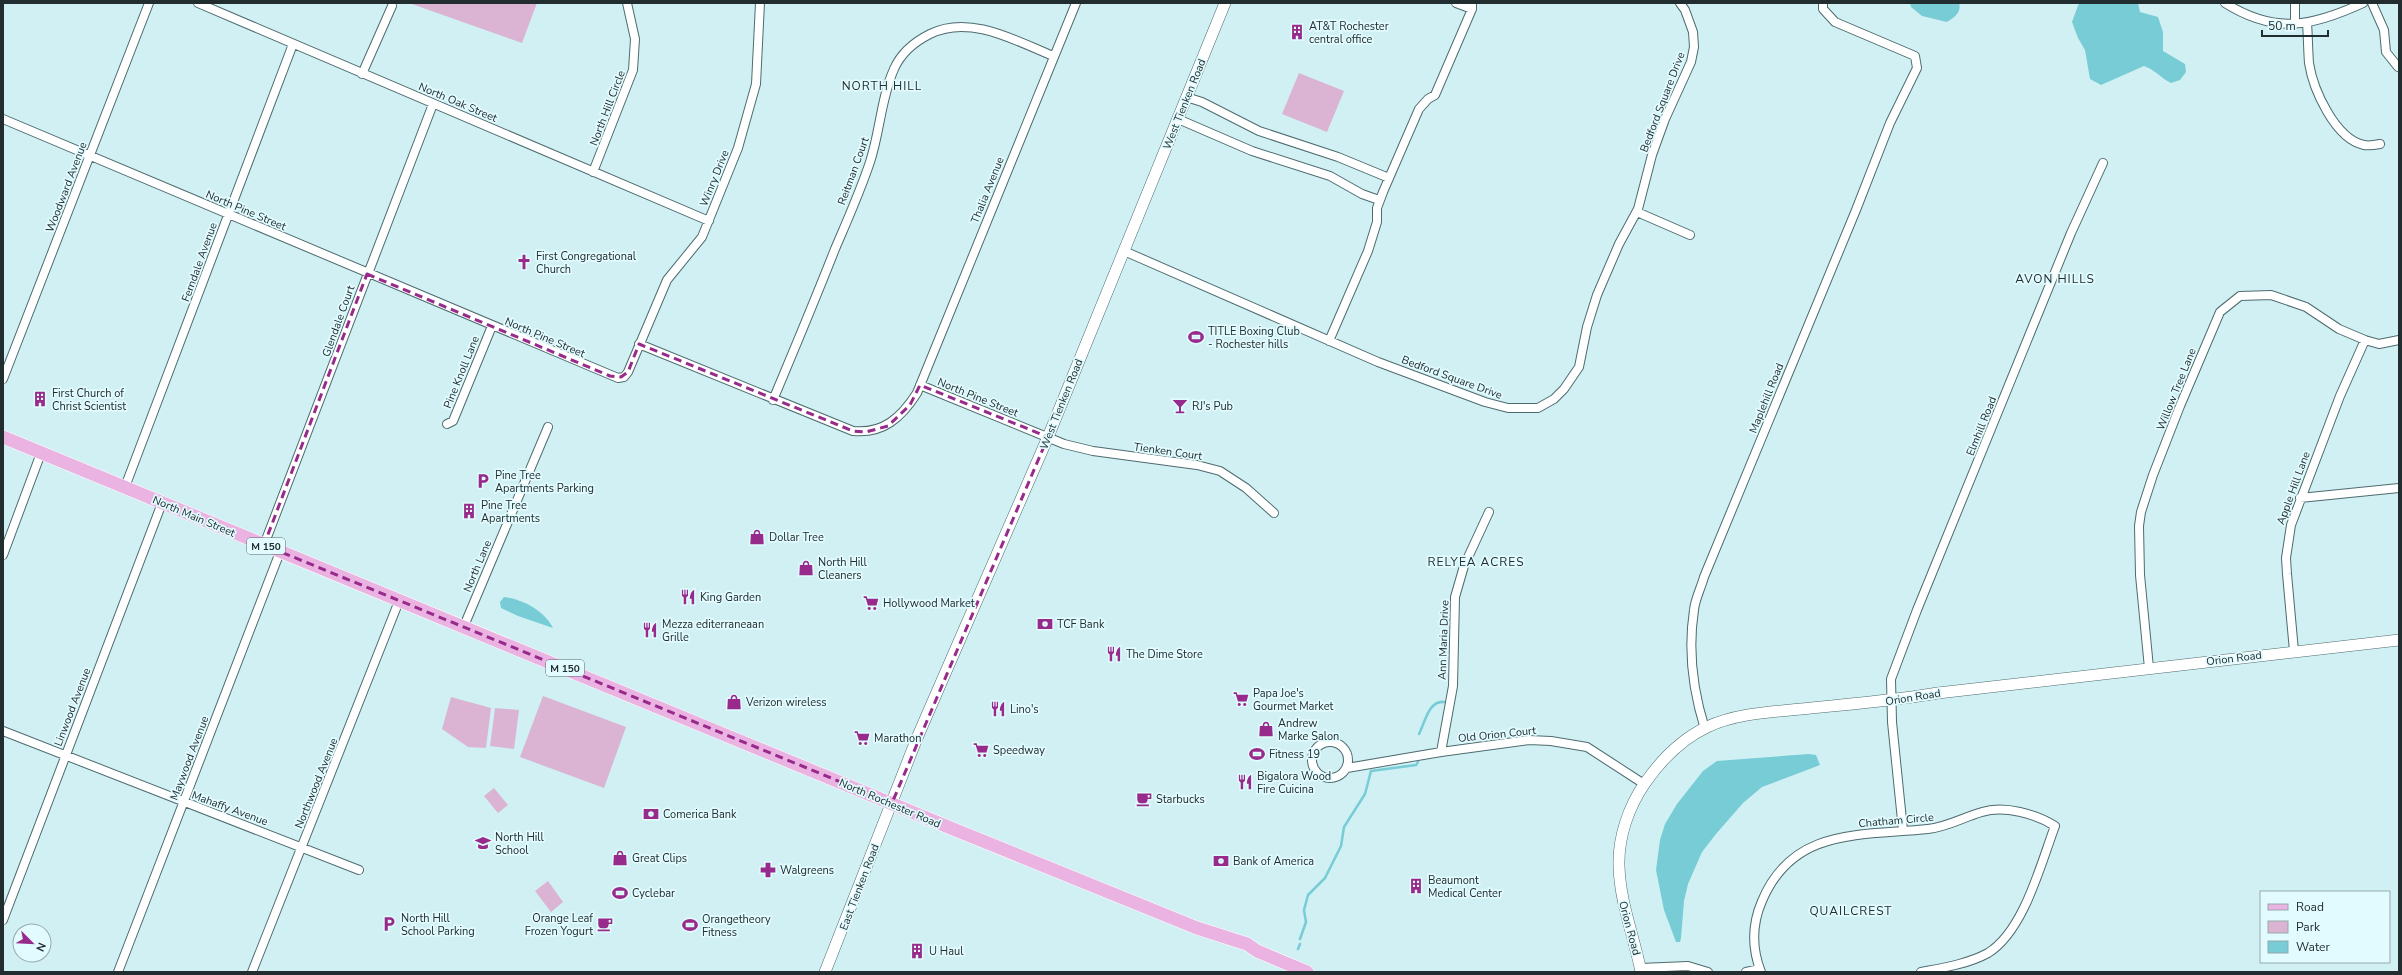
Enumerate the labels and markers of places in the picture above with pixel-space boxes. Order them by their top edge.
place label: AT&T Rochester central office [1309,19,1389,47]
building icon: AT&T Rochester central office [1288,23,1306,41]
place label: First Congregational Church [536,249,637,277]
church icon: First Congregational Church [515,253,533,271]
place label: TITLE Boxing Club - Rochester hills [1208,324,1300,352]
sports icon: TITLE Boxing Club - Rochester hills [1187,328,1205,346]
place label: First Church of Christ Scientist [52,386,126,414]
building icon: First Church of Christ Scientist [31,390,49,408]
bar icon: RJ's Pub [1171,397,1189,415]
place label: RJ's Pub [1192,399,1233,414]
place label: Pine Tree Apartments Parking [495,468,594,496]
parking icon: Pine Tree Apartments Parking [474,472,492,490]
place label: Pine Tree Apartments [481,498,540,526]
building icon: Pine Tree Apartments [460,502,478,520]
shop icon: Dollar Tree [748,528,766,546]
place label: Dollar Tree [769,530,824,545]
place label: North Hill Cleaners [818,555,868,583]
shop icon: North Hill Cleaners [797,559,815,577]
restaurant icon: King Garden [679,588,697,606]
place label: King Garden [700,590,761,605]
supermarket icon: Hollywood Market [862,594,880,612]
place label: Hollywood Market [883,596,975,611]
bank icon: TCF Bank [1036,615,1054,633]
place label: Mezza editerraneaan Grille [662,617,764,645]
place label: TCF Bank [1057,617,1105,632]
restaurant icon: Mezza editerraneaan Grille [641,621,659,639]
restaurant icon: The Dime Store [1105,645,1123,663]
place label: The Dime Store [1126,647,1203,662]
place label: Papa Joe's Gourmet Market [1253,686,1334,714]
supermarket icon: Papa Joe's Gourmet Market [1232,690,1250,708]
shop icon: Verizon wireless [725,693,743,711]
place label: Verizon wireless [745,695,827,710]
restaurant icon: Lino's [989,700,1007,718]
place label: Lino's [1010,702,1039,717]
place label: Andrew Marke Salon [1278,716,1339,744]
shop icon: Andrew Marke Salon [1257,720,1275,738]
supermarket icon: Marathon [853,729,871,747]
place label: Marathon [874,731,921,746]
supermarket icon: Speedway [972,741,990,759]
place label: Speedway [993,743,1045,758]
sports icon: Fitness 19 [1248,745,1266,763]
place label: Fitness 19 [1269,747,1320,762]
place label: Bigalora Wood Fire Cuicina [1257,769,1331,797]
restaurant icon: Bigalora Wood Fire Cuicina [1236,773,1254,791]
cafe icon: Starbucks [1135,790,1153,808]
place label: Starbucks [1156,792,1205,807]
bank icon: Comerica Bank [642,805,660,823]
place label: Comerica Bank [663,807,737,822]
place label: North Hill School [495,830,545,858]
school or university icon: North Hill School [474,834,492,852]
shop icon: Great Clips [611,849,629,867]
place label: Great Clips [632,851,687,866]
bank icon: Bank of America [1212,852,1230,870]
place label: Bank of America [1233,854,1314,869]
pharmacy icon: Walgreens [759,861,777,879]
place label: Walgreens [780,863,834,878]
place label: Beaumont Medical Center [1428,873,1502,901]
building icon: Beaumont Medical Center [1407,877,1425,895]
sports icon: Cyclebar [611,884,629,902]
place label: Cyclebar [632,886,675,901]
place label: North Hill School Parking [401,911,475,939]
place label: Orange Leaf Frozen Yogurt [525,911,593,939]
place label: Orangetheory Fitness [702,912,771,940]
parking icon: North Hill School Parking [380,915,398,933]
cafe icon: Orange Leaf Frozen Yogurt [596,915,614,933]
sports icon: Orangetheory Fitness [681,916,699,934]
building icon: U Haul [908,942,926,960]
place label: U Haul [929,944,964,959]

